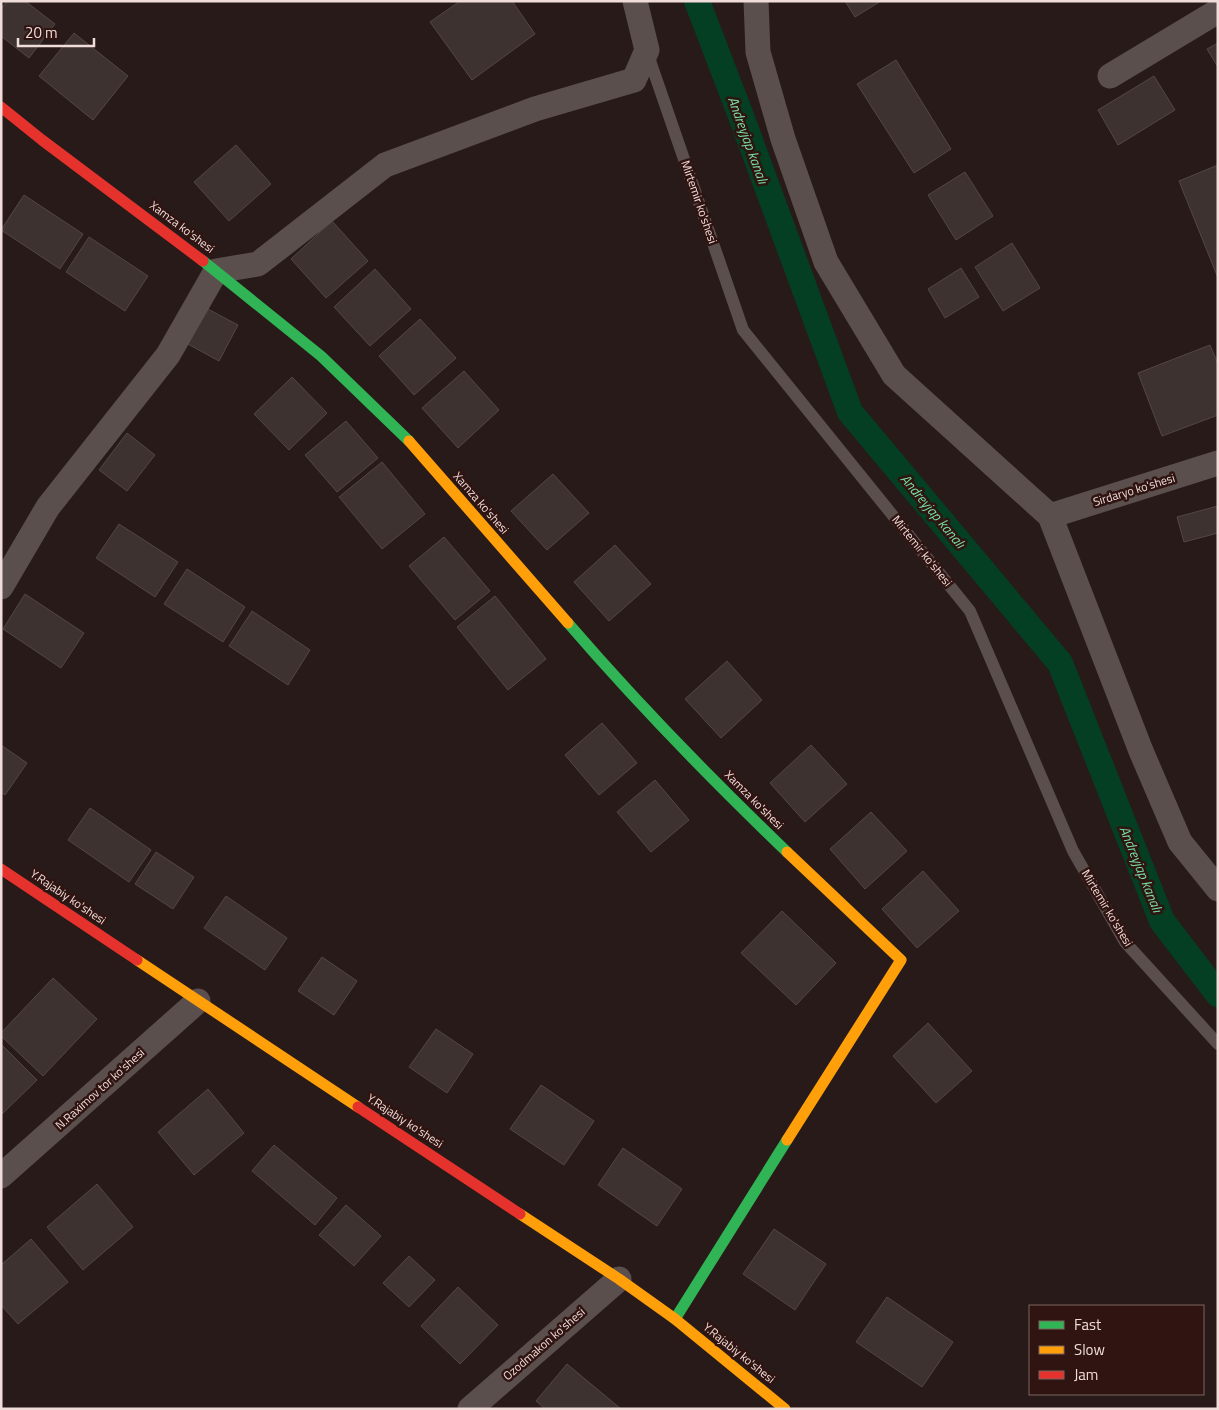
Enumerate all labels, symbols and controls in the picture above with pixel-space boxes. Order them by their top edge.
scale bar [18,15,94,47]
text: 20 m [25,21,58,44]
water label: Andreyjap kanalı [723,93,774,187]
street label: Mirtemir ko'shesi [676,158,723,246]
street label: Xamza ko'shesi [146,196,219,257]
street label: Xamza ko'shesi [449,467,514,538]
street label: Sirdaryo ko'shesi [1091,468,1177,511]
water label: Andreyjap kanalı [896,469,972,553]
street label: Mirtemir ko'shesi [888,511,957,590]
street label: Xamza ko'shesi [720,766,788,834]
water label: Andreyjap kanalı [1115,822,1169,916]
street label: Y.Rajabiy ko'shesi [26,864,110,929]
street label: Mirtemir ko'shesi [1077,866,1138,950]
street label: N.Raximov tor ko'shesi [51,1043,149,1134]
street label: Y.Rajabiy ko'shesi [363,1089,447,1153]
street label: Ozodmakon ko'shesi [498,1302,589,1385]
legend [1029,1305,1204,1395]
text: Fast [1074,1313,1102,1336]
street label: Y.Rajabiy ko'shesi [699,1318,780,1388]
text: Slow [1074,1338,1105,1361]
text: Jam [1074,1363,1098,1386]

